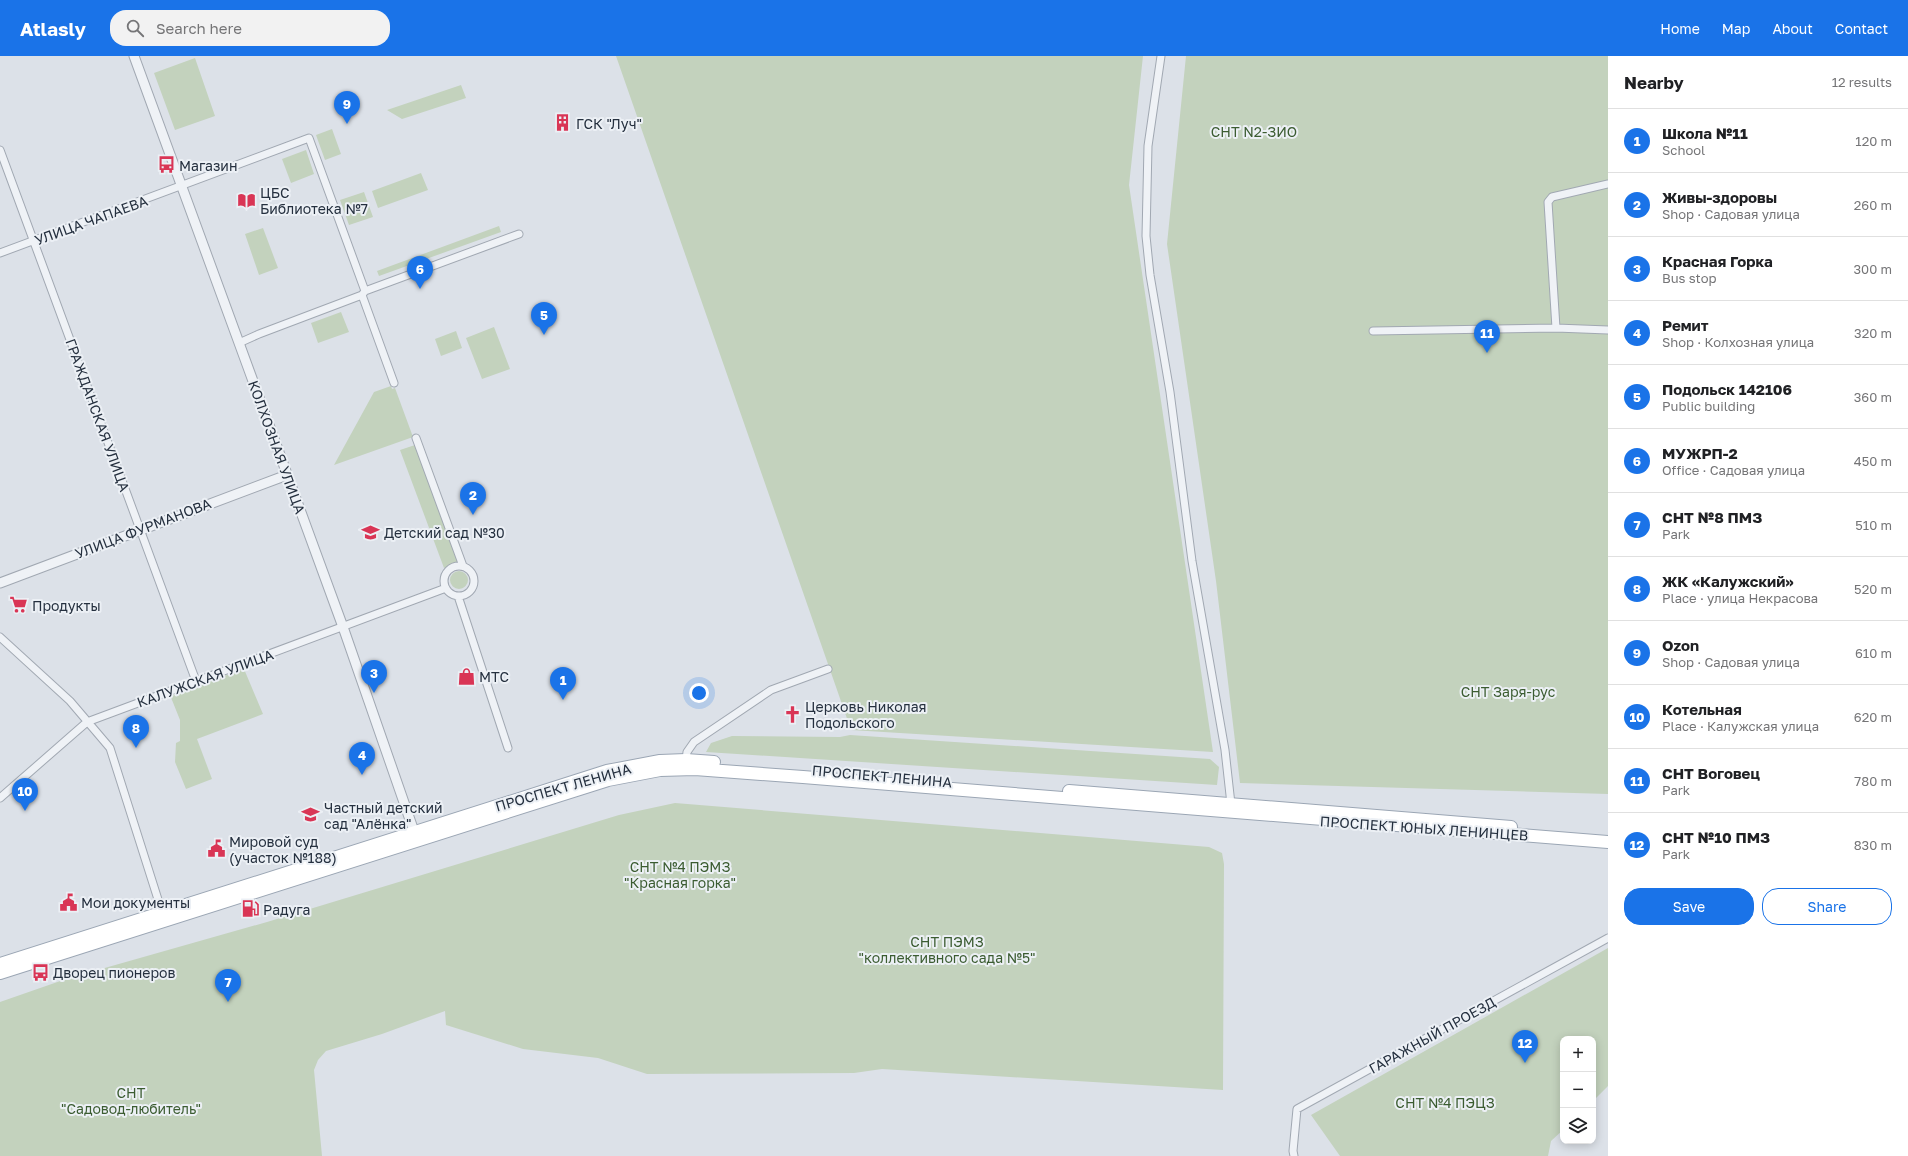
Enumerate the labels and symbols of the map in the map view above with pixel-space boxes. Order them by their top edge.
pin: 9 [334,91,360,124]
building icon: ГСК "Луч" [553,113,573,133]
place label: ГСК "Луч" [576,115,642,132]
park label: СНТ N2-ЗИО [1211,123,1297,140]
bus stop icon: Магазин [156,155,176,175]
place label: Магазин [179,157,237,174]
place label: ЦБС Библиотека №7 [260,184,368,217]
library icon: ЦБС Библиотека №7 [237,190,257,210]
street label: УЛИЦА ЧАПАЕВА [32,191,150,248]
pin: 6 [407,256,433,289]
pin: 5 [531,302,557,335]
pin: 11 [1474,320,1500,353]
street label: ГРАЖДАНСКАЯ УЛИЦА [62,336,134,494]
street label: КОЛХОЗНАЯ УЛИЦА [245,378,309,517]
pin: 2 [460,482,486,515]
street label: УЛИЦА ФУРМАНОВА [73,494,214,562]
school or university icon: Детский сад №30 [361,522,381,542]
place label: Детский сад №30 [384,524,505,541]
supermarket icon: Продукты [9,595,29,615]
place label: Продукты [32,597,101,614]
street label: КАЛУЖСКАЯ УЛИЦА [134,645,276,711]
pin: 3 [361,660,387,693]
shop icon: МТС [456,666,476,686]
pin: 1 [550,667,576,700]
place label: МТС [479,668,509,685]
your location [689,683,709,703]
park label: СНТ Заря-рус [1461,683,1556,700]
place label: Церковь Николая Подольского [805,698,927,731]
church icon: Церковь Николая Подольского [782,704,802,724]
pin: 8 [123,715,149,748]
pin: 4 [349,742,375,775]
street label: ПРОСПЕКТ ЛЕНИНА [493,759,633,815]
street label: ПРОСПЕКТ ЛЕНИНА [811,761,953,791]
pin: 10 [12,778,38,811]
place label: Частный детский сад "Алёнка" [324,799,443,832]
school or university icon: Частный детский сад "Алёнка" [301,805,321,825]
street label: ПРОСПЕКТ ЮНЫХ ЛЕНИНЦЕВ [1319,812,1529,844]
place label: Мировой суд (участок №188) [229,833,337,866]
public building icon: Мировой суд (участок №188) [206,839,226,859]
park label: СНТ №4 ПЭМЗ "Красная горка" [624,858,736,891]
public building icon: Мои документы [58,892,78,912]
place label: Мои документы [81,894,190,911]
fuel station icon: Радуга [240,899,260,919]
place label: Радуга [263,901,310,918]
park label: СНТ ПЭМЗ "коллективного сада №5" [859,933,1035,966]
bus stop icon: Дворец пионеров [30,962,50,982]
place label: Дворец пионеров [53,964,175,981]
pin: 7 [215,969,241,1002]
street label: ГАРАЖНЫЙ ПРОЕЗД [1366,993,1498,1077]
pin: 12 [1512,1030,1538,1063]
park label: СНТ "Садовод-любитель" [61,1084,201,1117]
park label: СНТ №4 ПЭЦЗ [1395,1094,1495,1111]

